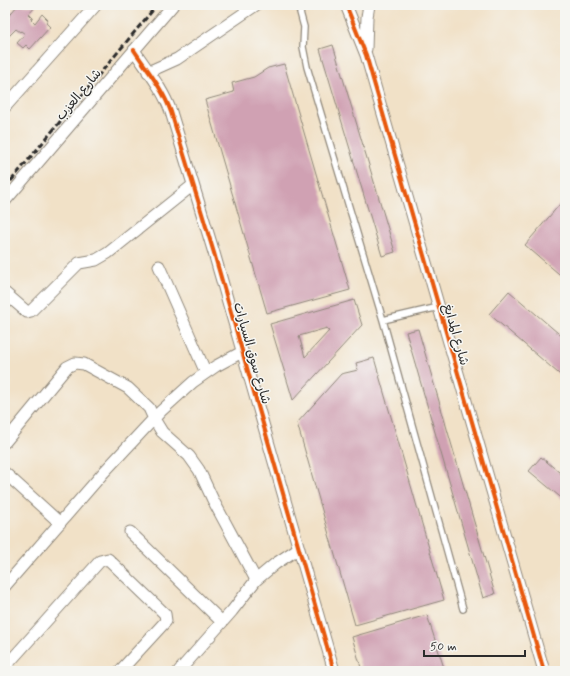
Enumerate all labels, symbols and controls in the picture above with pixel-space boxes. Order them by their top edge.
street label: شارع العزب [53,66,106,124]
street label: شارع سوق السيارات [229,301,274,406]
street label: شارع المدابغ [438,301,473,368]
scale bar [424,632,525,658]
text: 50 m [430,639,457,655]

